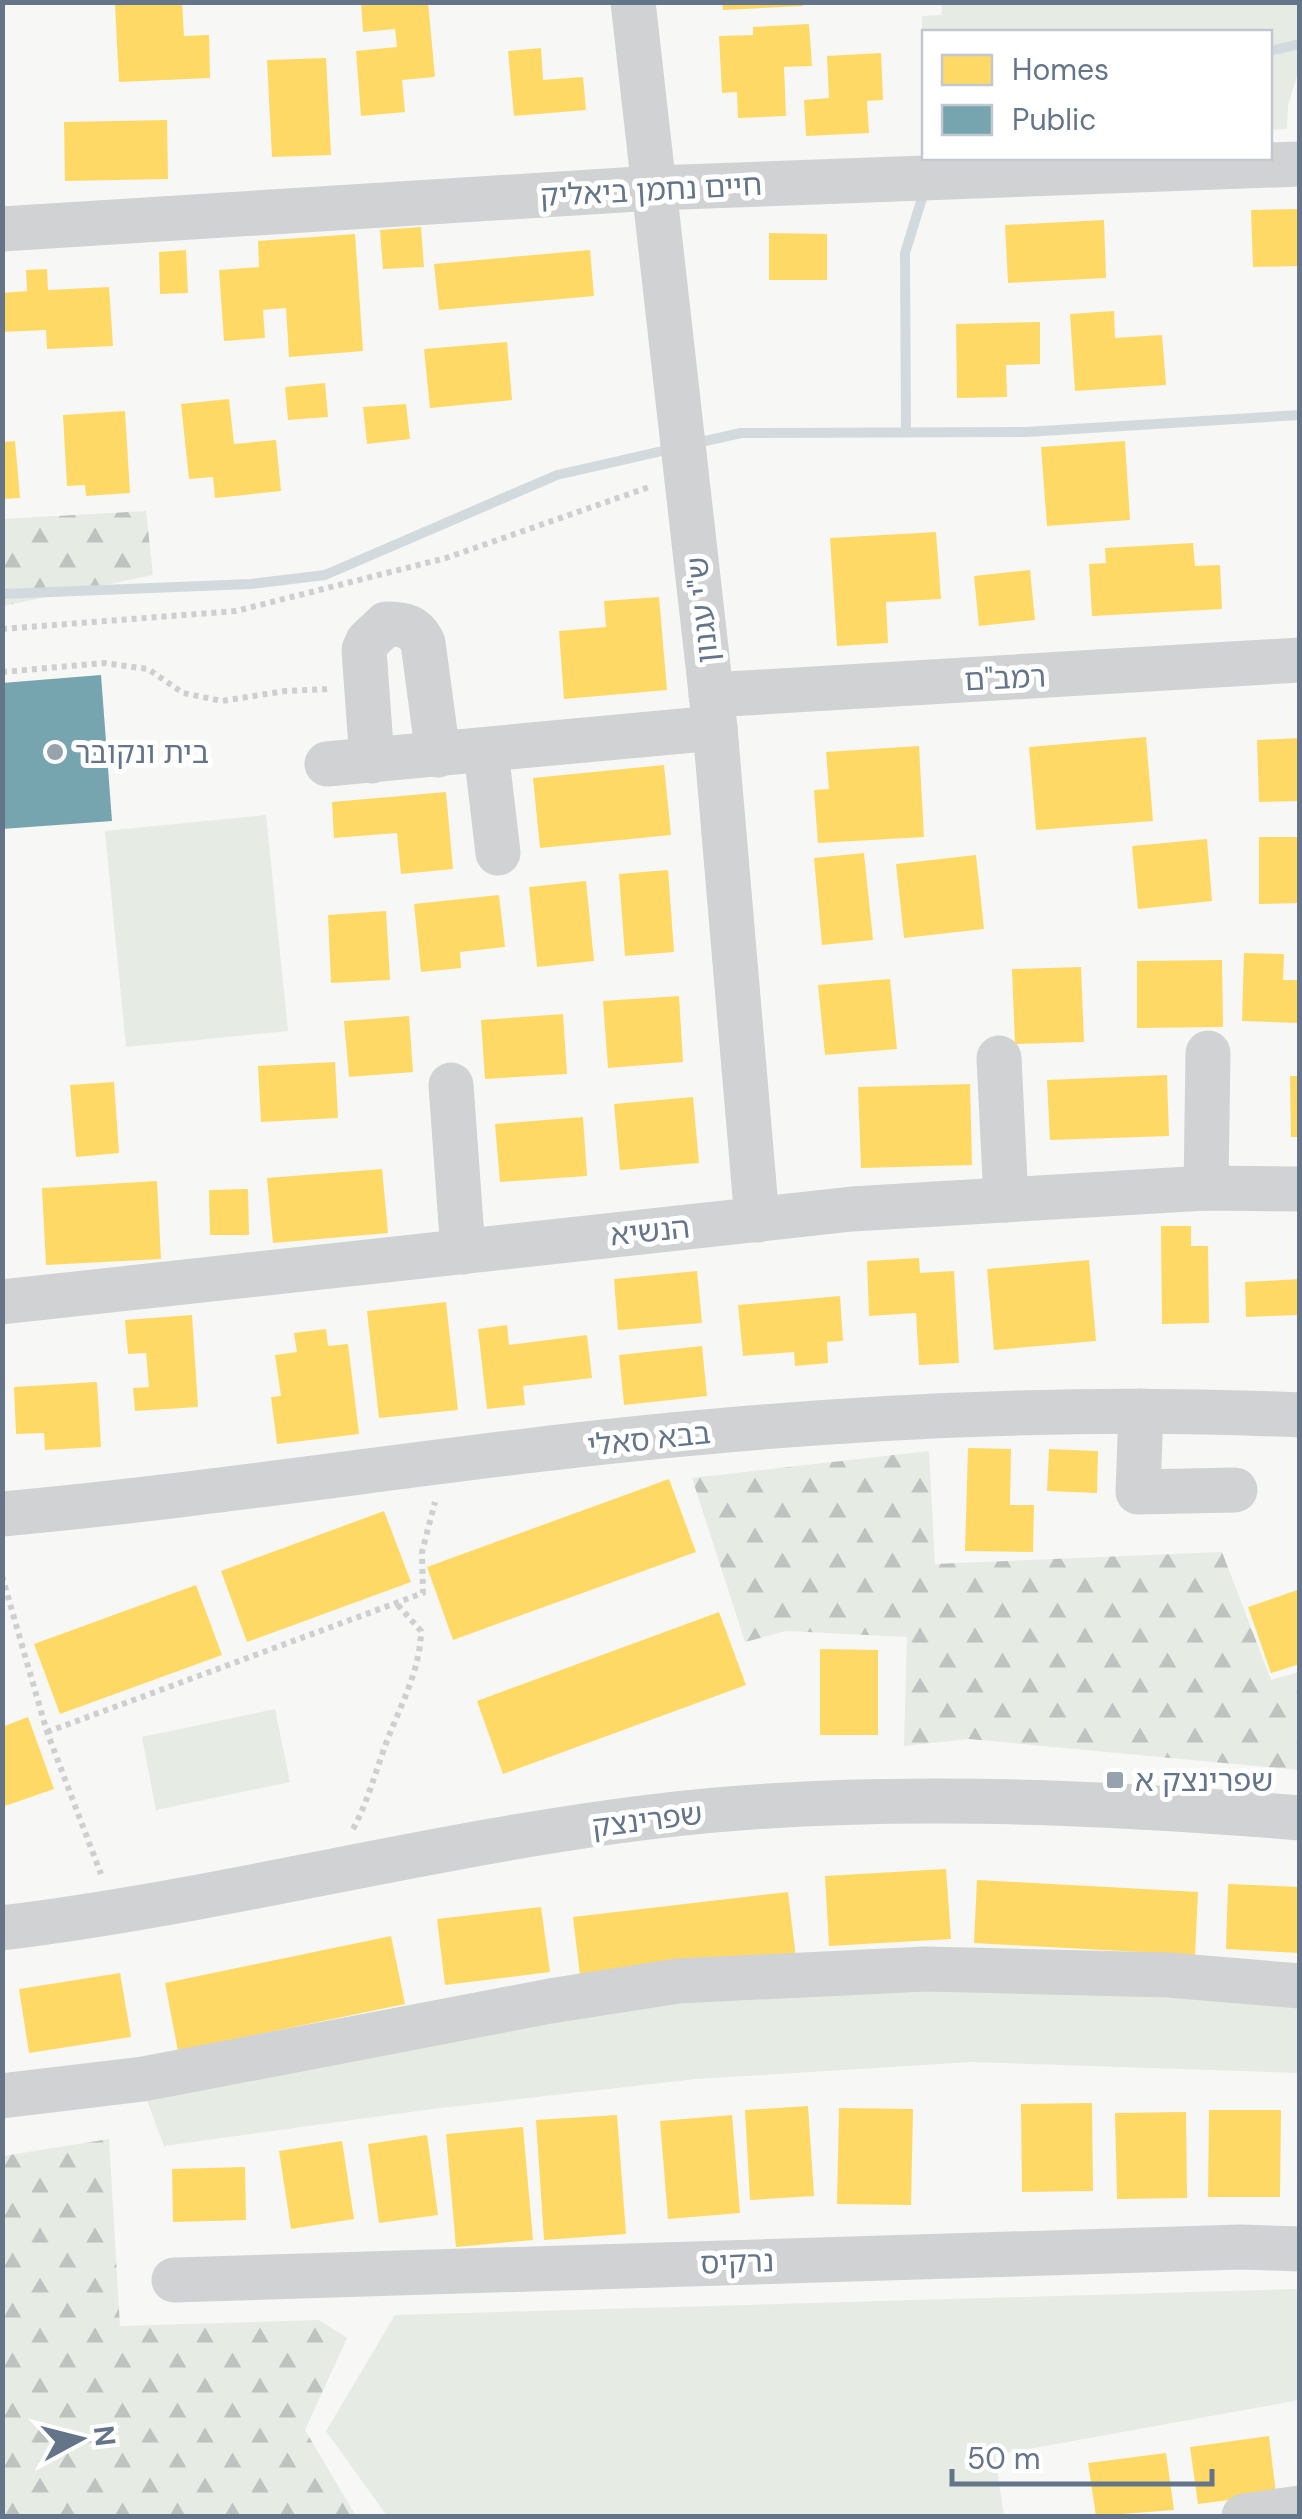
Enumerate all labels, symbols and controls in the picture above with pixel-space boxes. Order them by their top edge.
legend [922,30,1272,160]
text: Homes [1012,50,1109,89]
text: Public [1012,100,1096,139]
street label: חיים נחמן ביאליק [539,165,763,215]
street label: ש"י עגנון [677,555,727,665]
street label: רמב"ם [963,656,1047,700]
place label: בית ונקובר [75,733,209,772]
marker: בית ונקובר [44,741,66,763]
street label: הנשיא [608,1207,692,1255]
street label: בבא סאלי [585,1413,713,1465]
place label: שפרינצק א [1135,1761,1273,1800]
marker: שפרינצק א [1104,1769,1126,1791]
street label: שפרינצק [589,1794,705,1846]
street label: נרקיס [699,2241,775,2283]
north arrow [30,2389,130,2489]
text: N [85,2424,124,2448]
scale bar [952,2424,1212,2486]
text: 50 m [967,2439,1041,2478]

